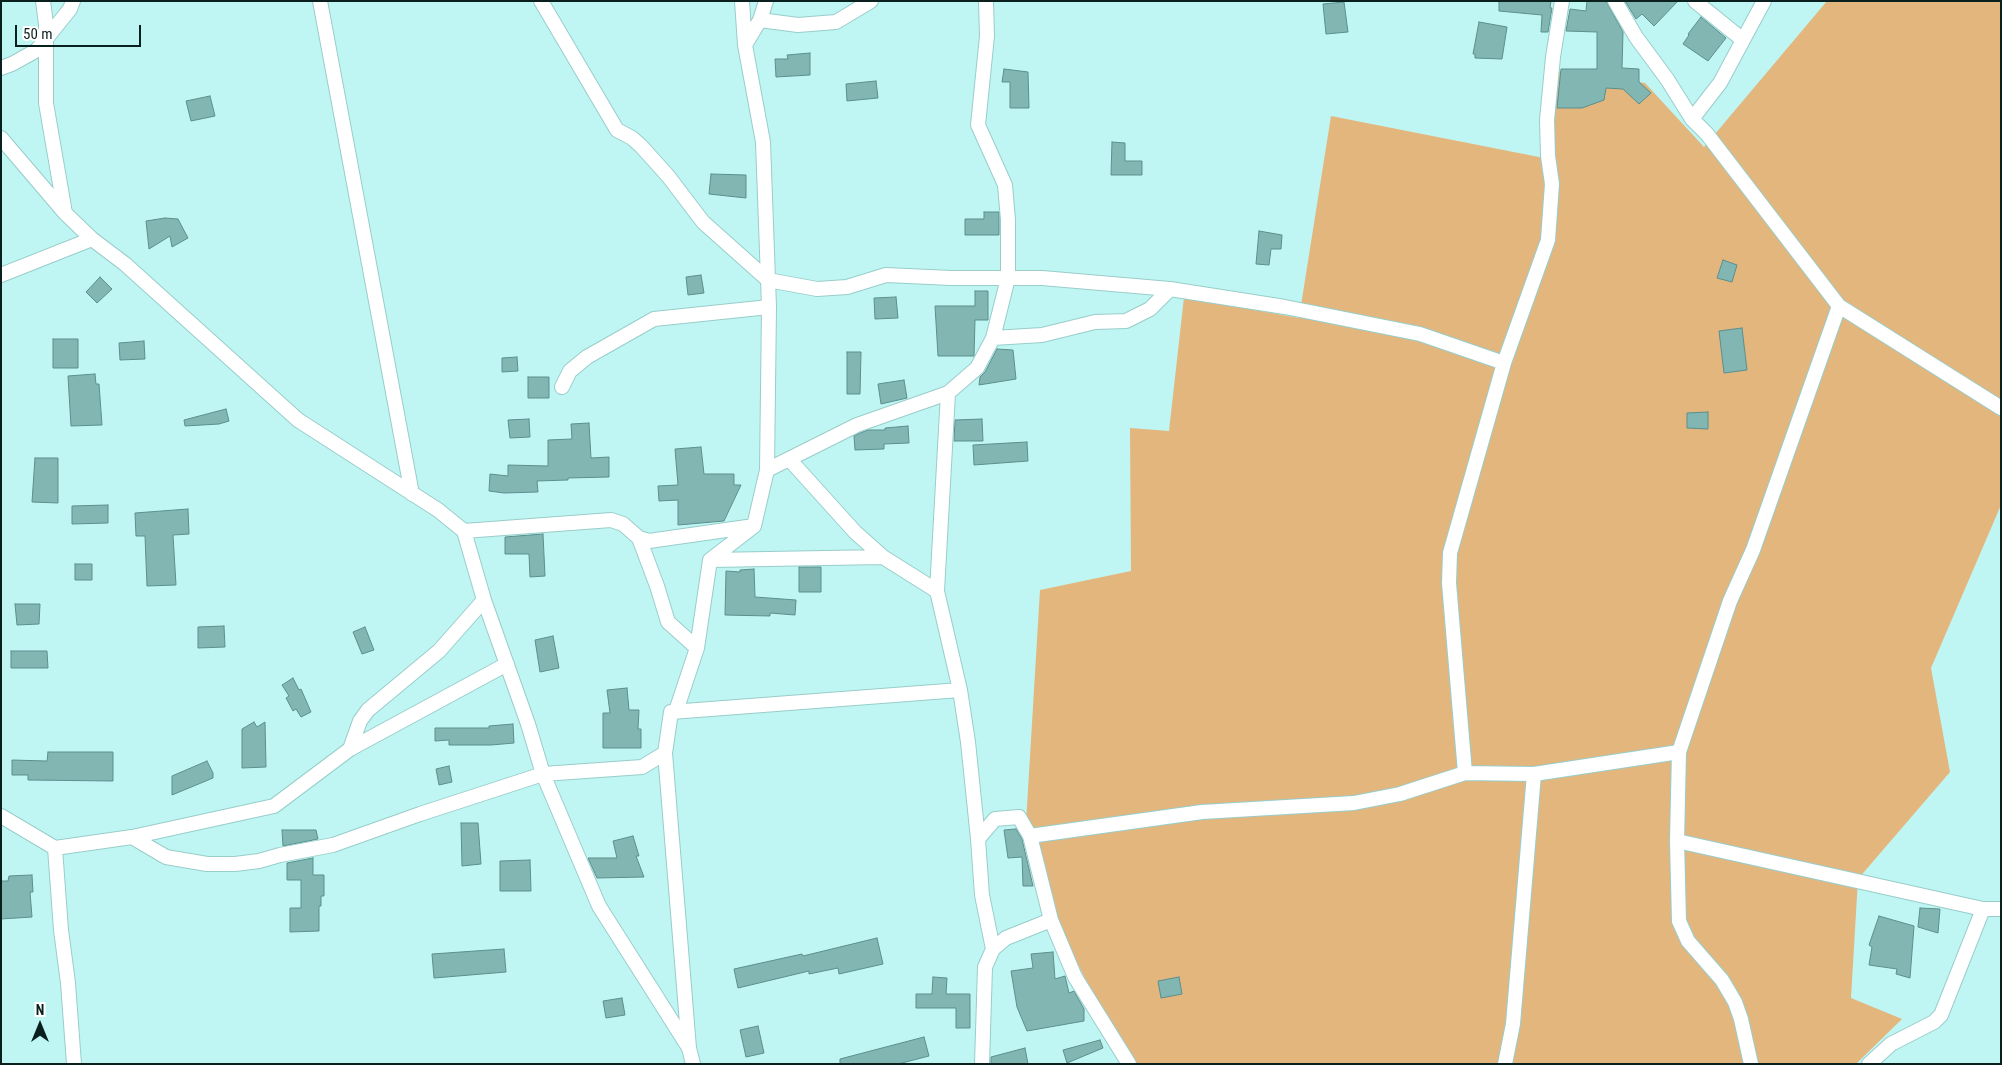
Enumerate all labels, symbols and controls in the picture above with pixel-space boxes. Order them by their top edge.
scale bar [18,15,144,47]
text: 50 m [23,25,53,43]
north arrow [15,1000,65,1050]
text: N [36,1002,44,1018]

